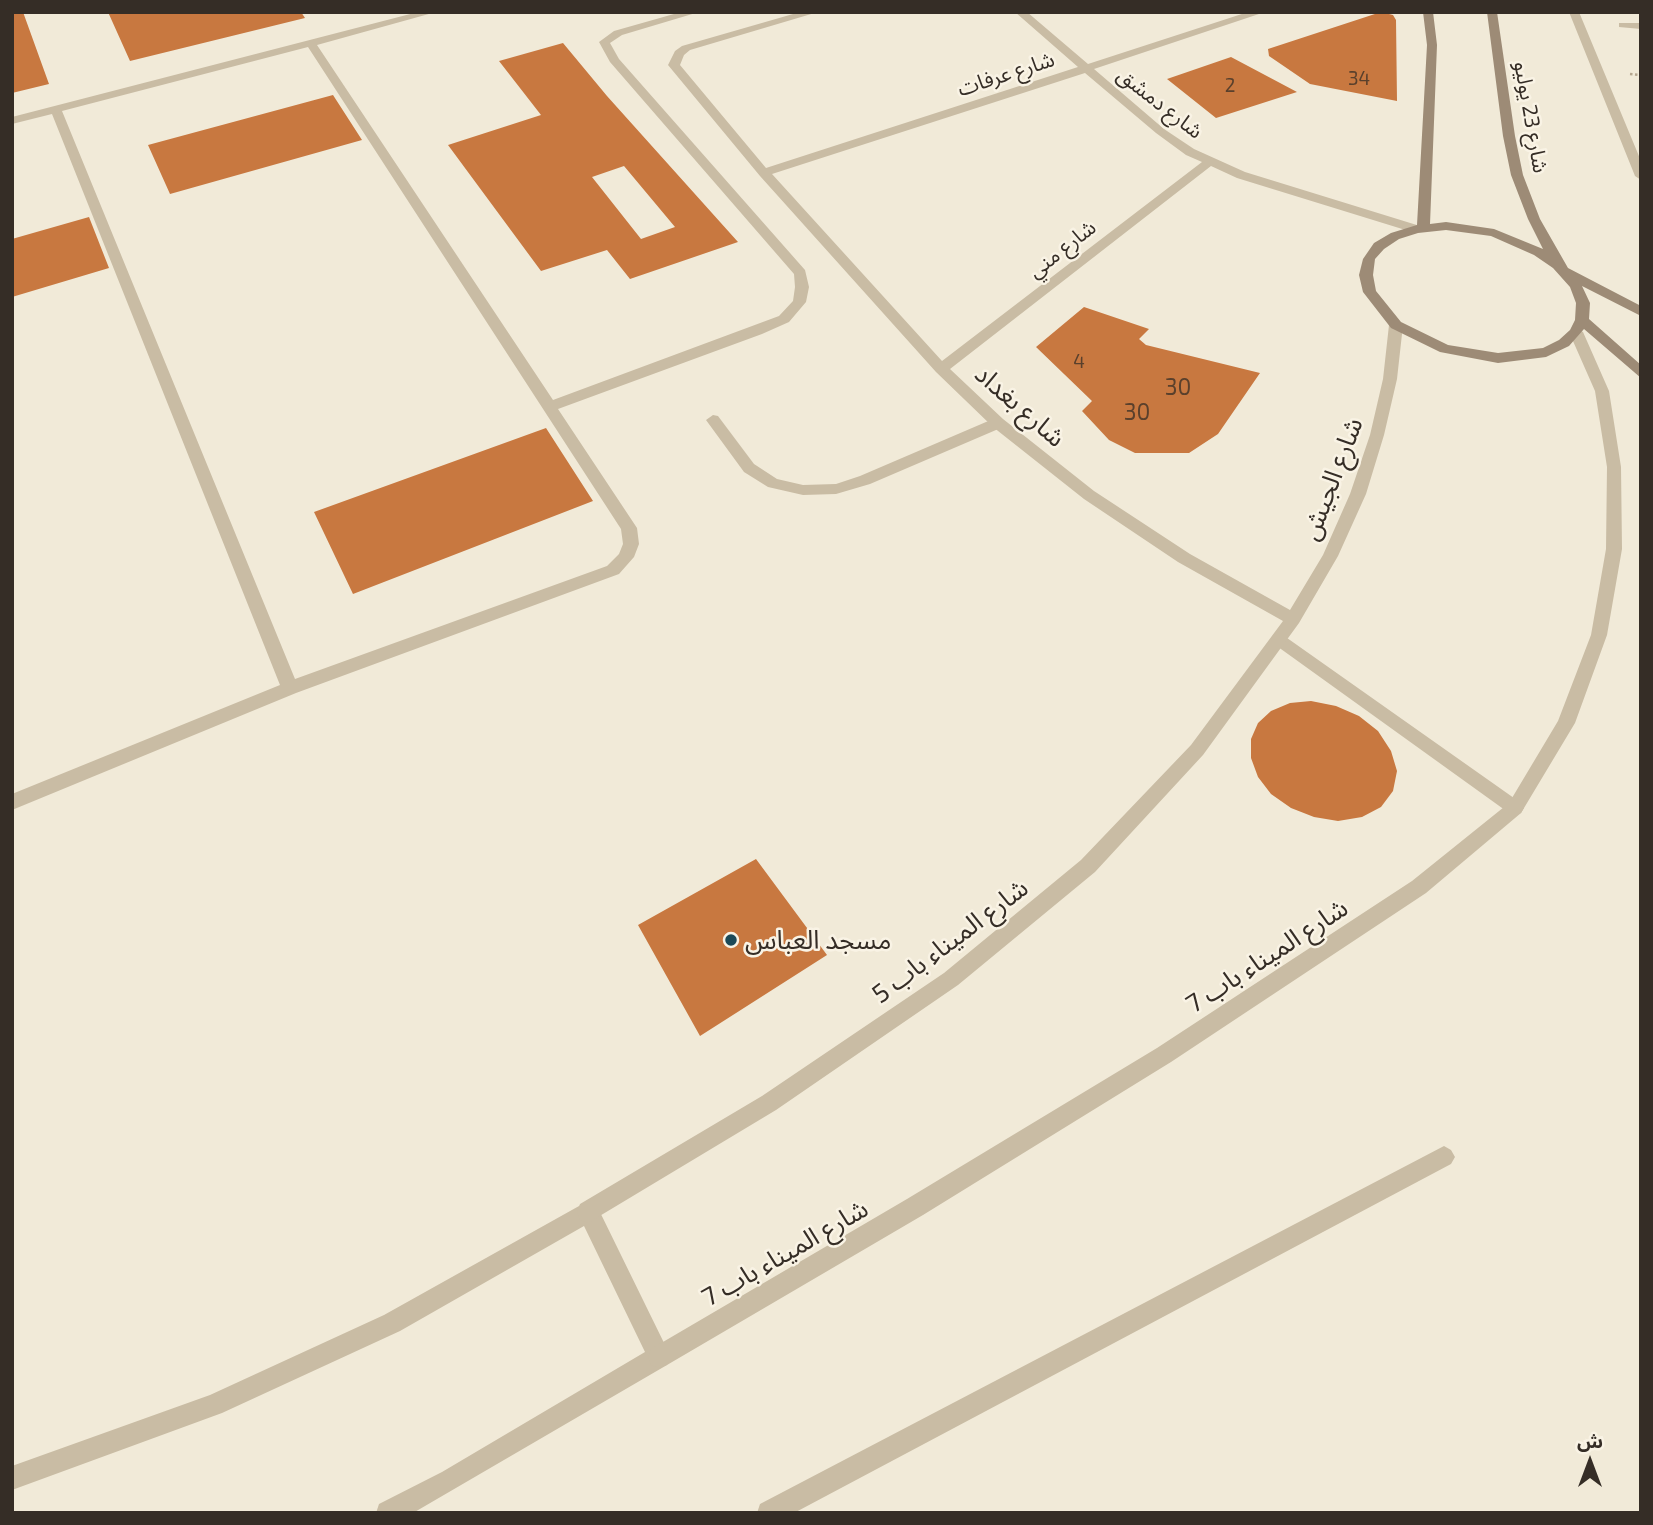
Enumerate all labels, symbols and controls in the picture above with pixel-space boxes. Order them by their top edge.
street label: شارع عرفات [954,47,1058,101]
street label: شارع 23 يوليو [1509,59,1553,175]
street label: شارع دمشق [1112,62,1208,144]
house number: 34 [1348,68,1370,90]
house number: 2 [1225,75,1235,97]
street label: شارع مني [1023,215,1101,283]
house number: 4 [1073,351,1085,373]
street label: شارع بغداد [968,358,1072,454]
house number: 30 [1165,373,1191,401]
house number: 30 [1124,398,1150,426]
street label: شارع الجيش [1294,413,1370,545]
street label: شارع الميناء باب 5 [866,872,1034,1010]
street label: شارع الميناء باب 7 [1180,892,1354,1020]
place label: مسجد العباس [745,924,891,956]
marker: مسجد العباس [723,932,739,948]
street label: شارع الميناء باب 7 [696,1193,874,1313]
north arrow [1555,1427,1625,1497]
text: ش [1577,1429,1603,1452]

